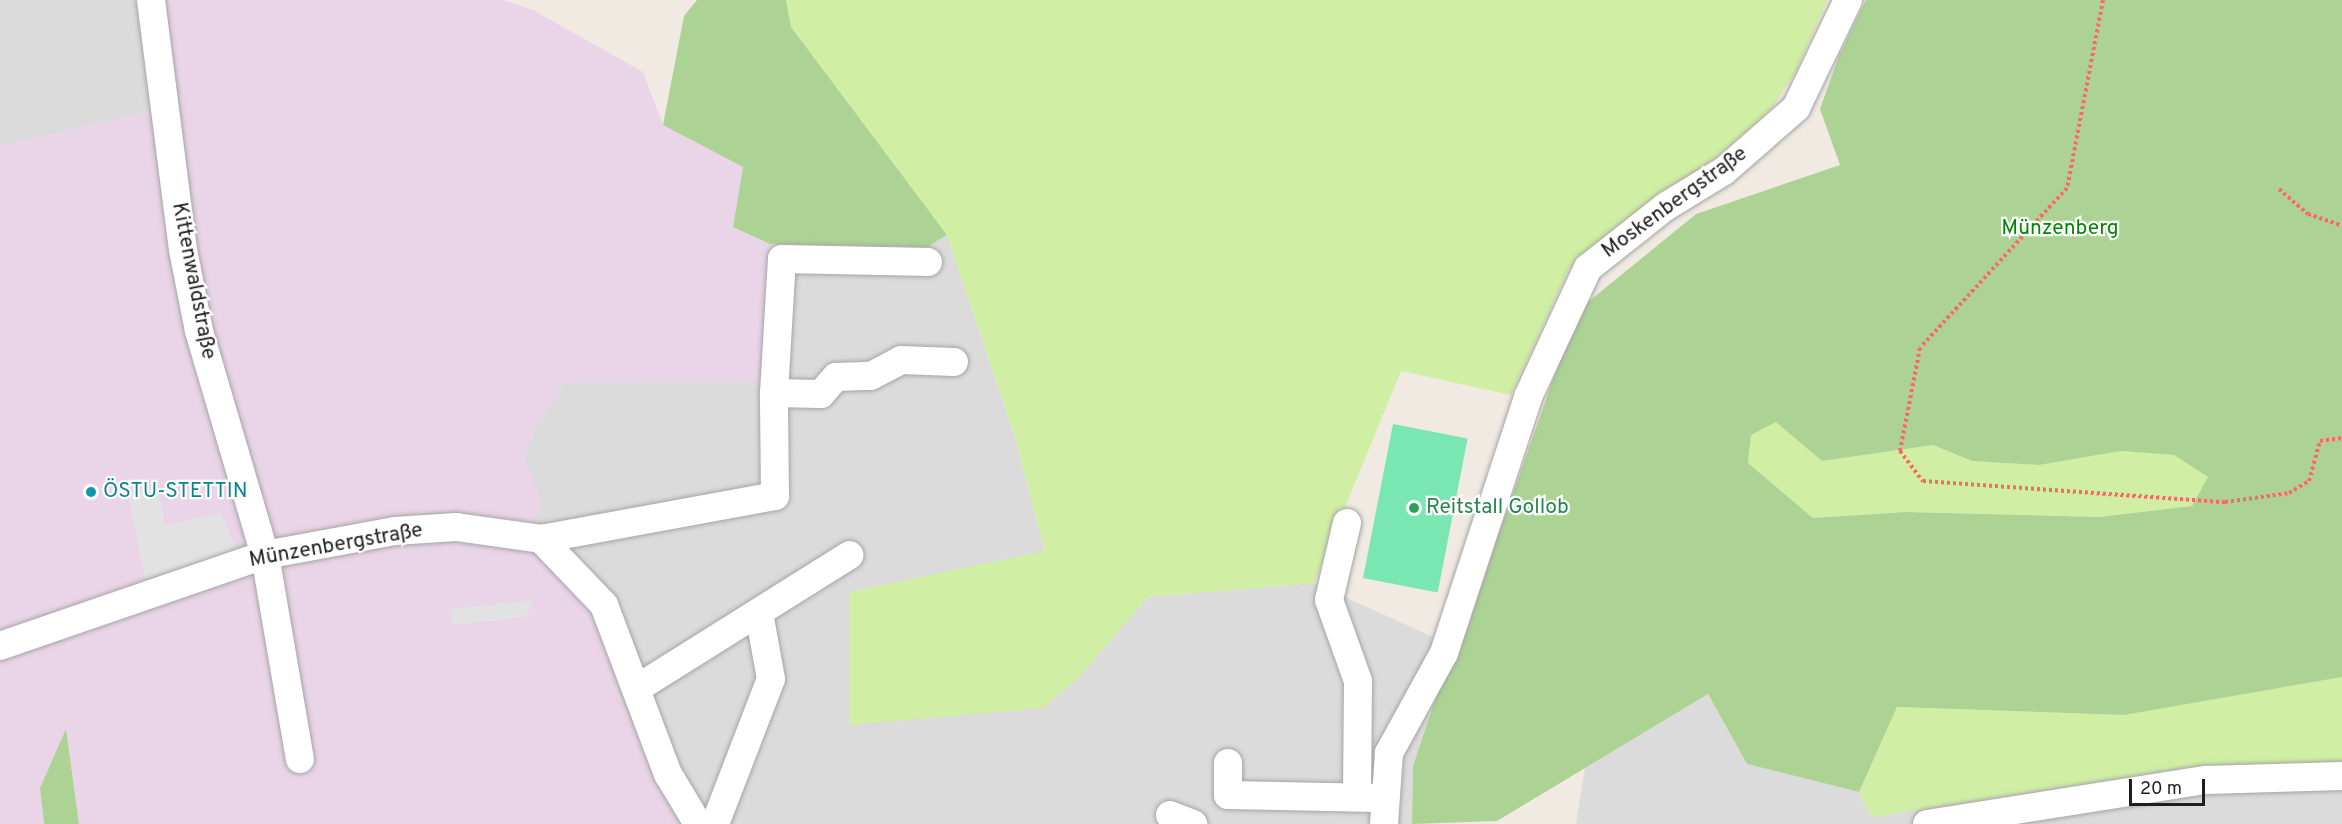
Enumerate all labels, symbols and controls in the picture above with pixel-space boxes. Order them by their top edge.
street label: Moskenbergstraße [1597,142,1753,264]
street label: Kittenwaldstraße [165,200,221,362]
park label: Münzenberg [2001,216,2119,242]
place label: ÖSTU-STETTIN [103,479,248,505]
marker: ÖSTU-STETTIN [84,485,98,499]
place label: Reitstall Gollob [1426,495,1569,521]
marker: Reitstall Gollob [1407,501,1421,515]
street label: Münzenbergstraße [247,518,425,574]
scale bar [2132,767,2208,805]
text: 20 m [2140,778,2182,801]

